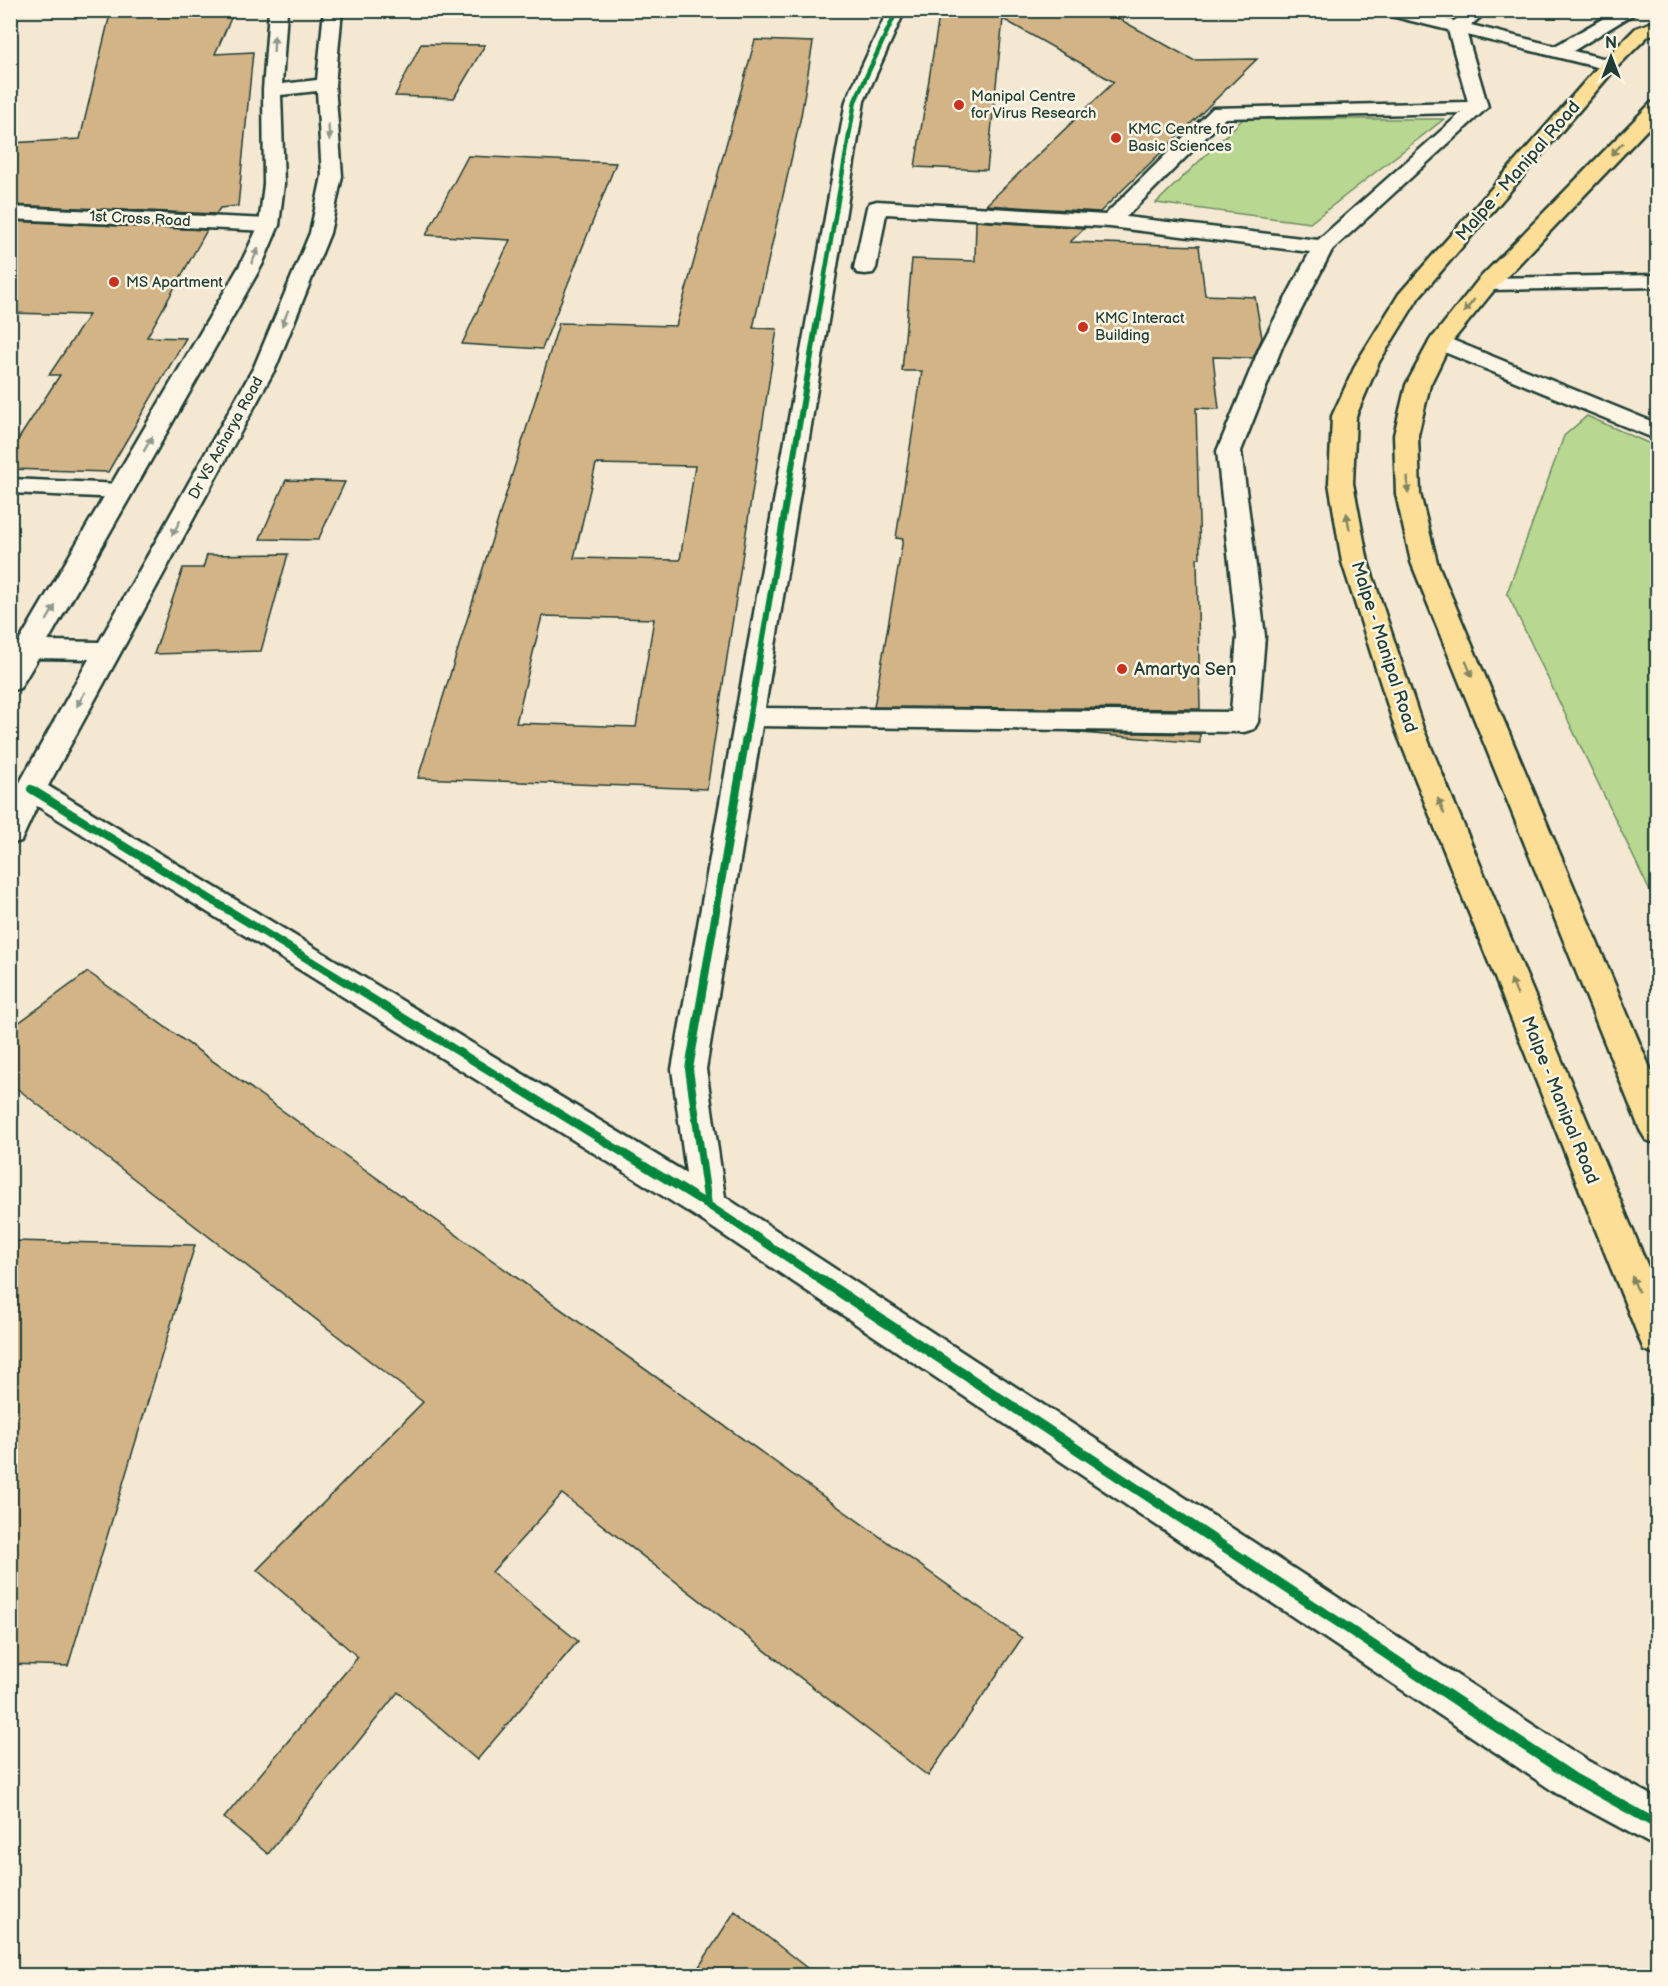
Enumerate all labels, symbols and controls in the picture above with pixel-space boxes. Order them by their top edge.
north arrow [1581,27,1641,87]
one-way arrow [270,34,279,53]
text: N [1605,34,1617,53]
place label: Manipal Centre for Virus Research [971,87,1096,123]
street label: Malpe - Manipal Road [1451,97,1585,245]
marker: Manipal Centre for Virus Research [952,98,966,112]
place label: KMC Centre for Basic Sciences [1128,120,1235,156]
one-way arrow [325,122,334,141]
marker: KMC Centre for Basic Sciences [1109,131,1123,145]
one-way arrow [1610,142,1624,157]
street label: 1st Cross Road [89,207,191,231]
one-way arrow [250,248,259,265]
place label: MS Apartment [126,273,223,292]
marker: MS Apartment [107,275,121,289]
one-way arrow [1463,299,1475,314]
place label: KMC Interact Building [1095,309,1185,345]
one-way arrow [280,310,290,328]
marker: KMC Interact Building [1076,320,1090,334]
street label: Dr VS Acharya Road [184,373,268,503]
one-way arrow [143,435,153,452]
one-way arrow [1403,475,1413,494]
one-way arrow [1343,512,1352,531]
one-way arrow [171,520,181,537]
street label: Malpe - Manipal Road [1346,559,1422,735]
one-way arrow [45,605,56,621]
place label: Amartya Sen [1134,659,1236,680]
one-way arrow [1464,660,1474,678]
marker: Amartya Sen [1115,662,1129,676]
one-way arrow [76,691,87,707]
one-way arrow [1436,797,1445,815]
one-way arrow [1509,977,1519,995]
street label: Malpe - Manipal Road [1517,1013,1603,1187]
one-way arrow [1630,1275,1639,1293]

